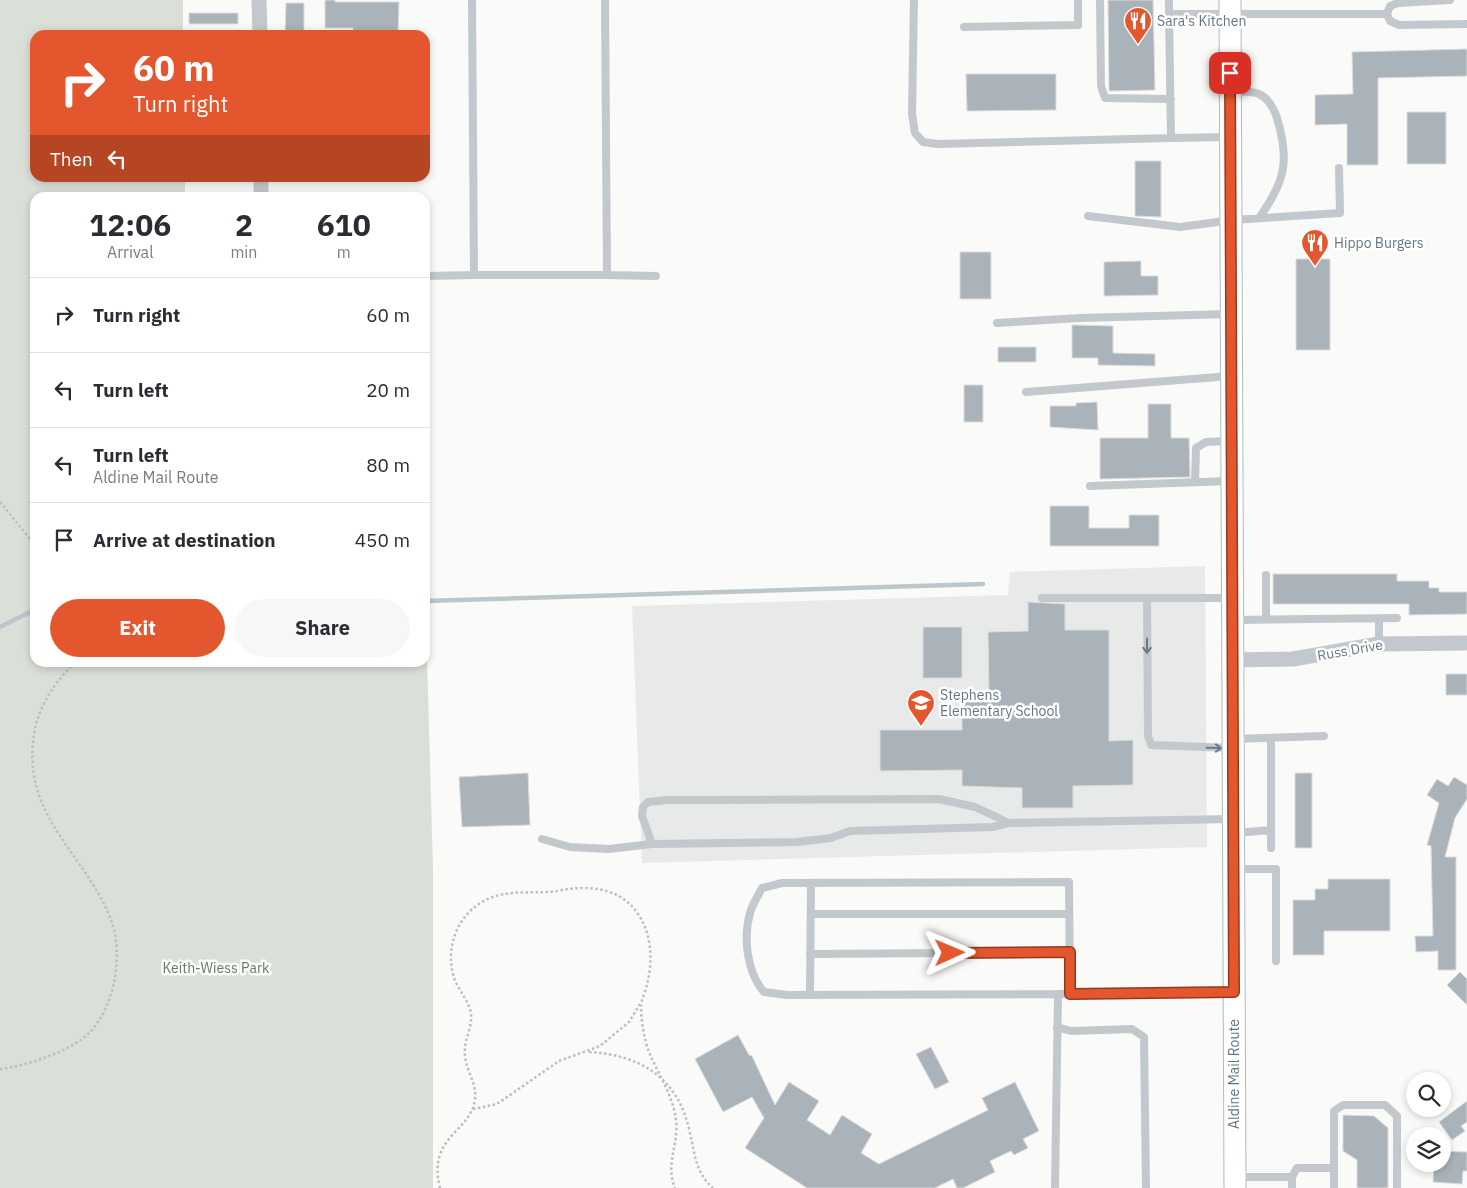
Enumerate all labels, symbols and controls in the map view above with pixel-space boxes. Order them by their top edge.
restaurant icon: Sara's Kitchen [1123,6,1153,45]
place label: Sara's Kitchen [1157,12,1246,30]
text: 60 m [133,45,215,91]
icon: right [50,50,115,115]
pin [1209,52,1251,94]
icon: arrive [1216,59,1244,87]
text: Turn right [133,89,228,118]
icon: left [103,145,131,173]
text: Then [50,147,93,171]
text: 12:06 [89,205,171,244]
text: 2 [235,205,253,244]
text: 610 [317,205,371,244]
restaurant icon: Hippo Burgers [1300,228,1330,267]
place label: Hippo Burgers [1334,234,1424,252]
text: Arrival [107,242,154,262]
text: min [230,242,257,262]
text: m [337,242,351,262]
icon: right [50,301,78,329]
text: Turn right [93,303,180,327]
text: 60 m [366,303,410,327]
icon: left [50,376,78,404]
text: Turn left [93,378,169,402]
text: 20 m [366,378,410,402]
text: Turn left [93,443,169,467]
icon: left [50,451,78,479]
text: 80 m [366,453,410,477]
text: Aldine Mail Route [93,467,219,487]
icon: arrive [50,526,78,554]
text: Arrive at destination [93,528,276,552]
text: 450 m [355,528,410,552]
button: Exit [50,599,225,657]
button: Share [235,599,410,657]
street label: Russ Drive [1316,635,1384,665]
one-way arrow [1142,638,1152,654]
place label: Stephens Elementary School [940,686,1058,720]
school or university icon: Stephens Elementary School [906,688,936,727]
one-way arrow [1206,743,1222,753]
position arrow [923,926,975,978]
park label: Keith-Wiess Park [163,959,270,977]
street label: Aldine Mail Route [1225,1019,1243,1129]
map controls [1406,1072,1451,1172]
button: search [1406,1072,1451,1117]
button: layers [1406,1127,1451,1172]

